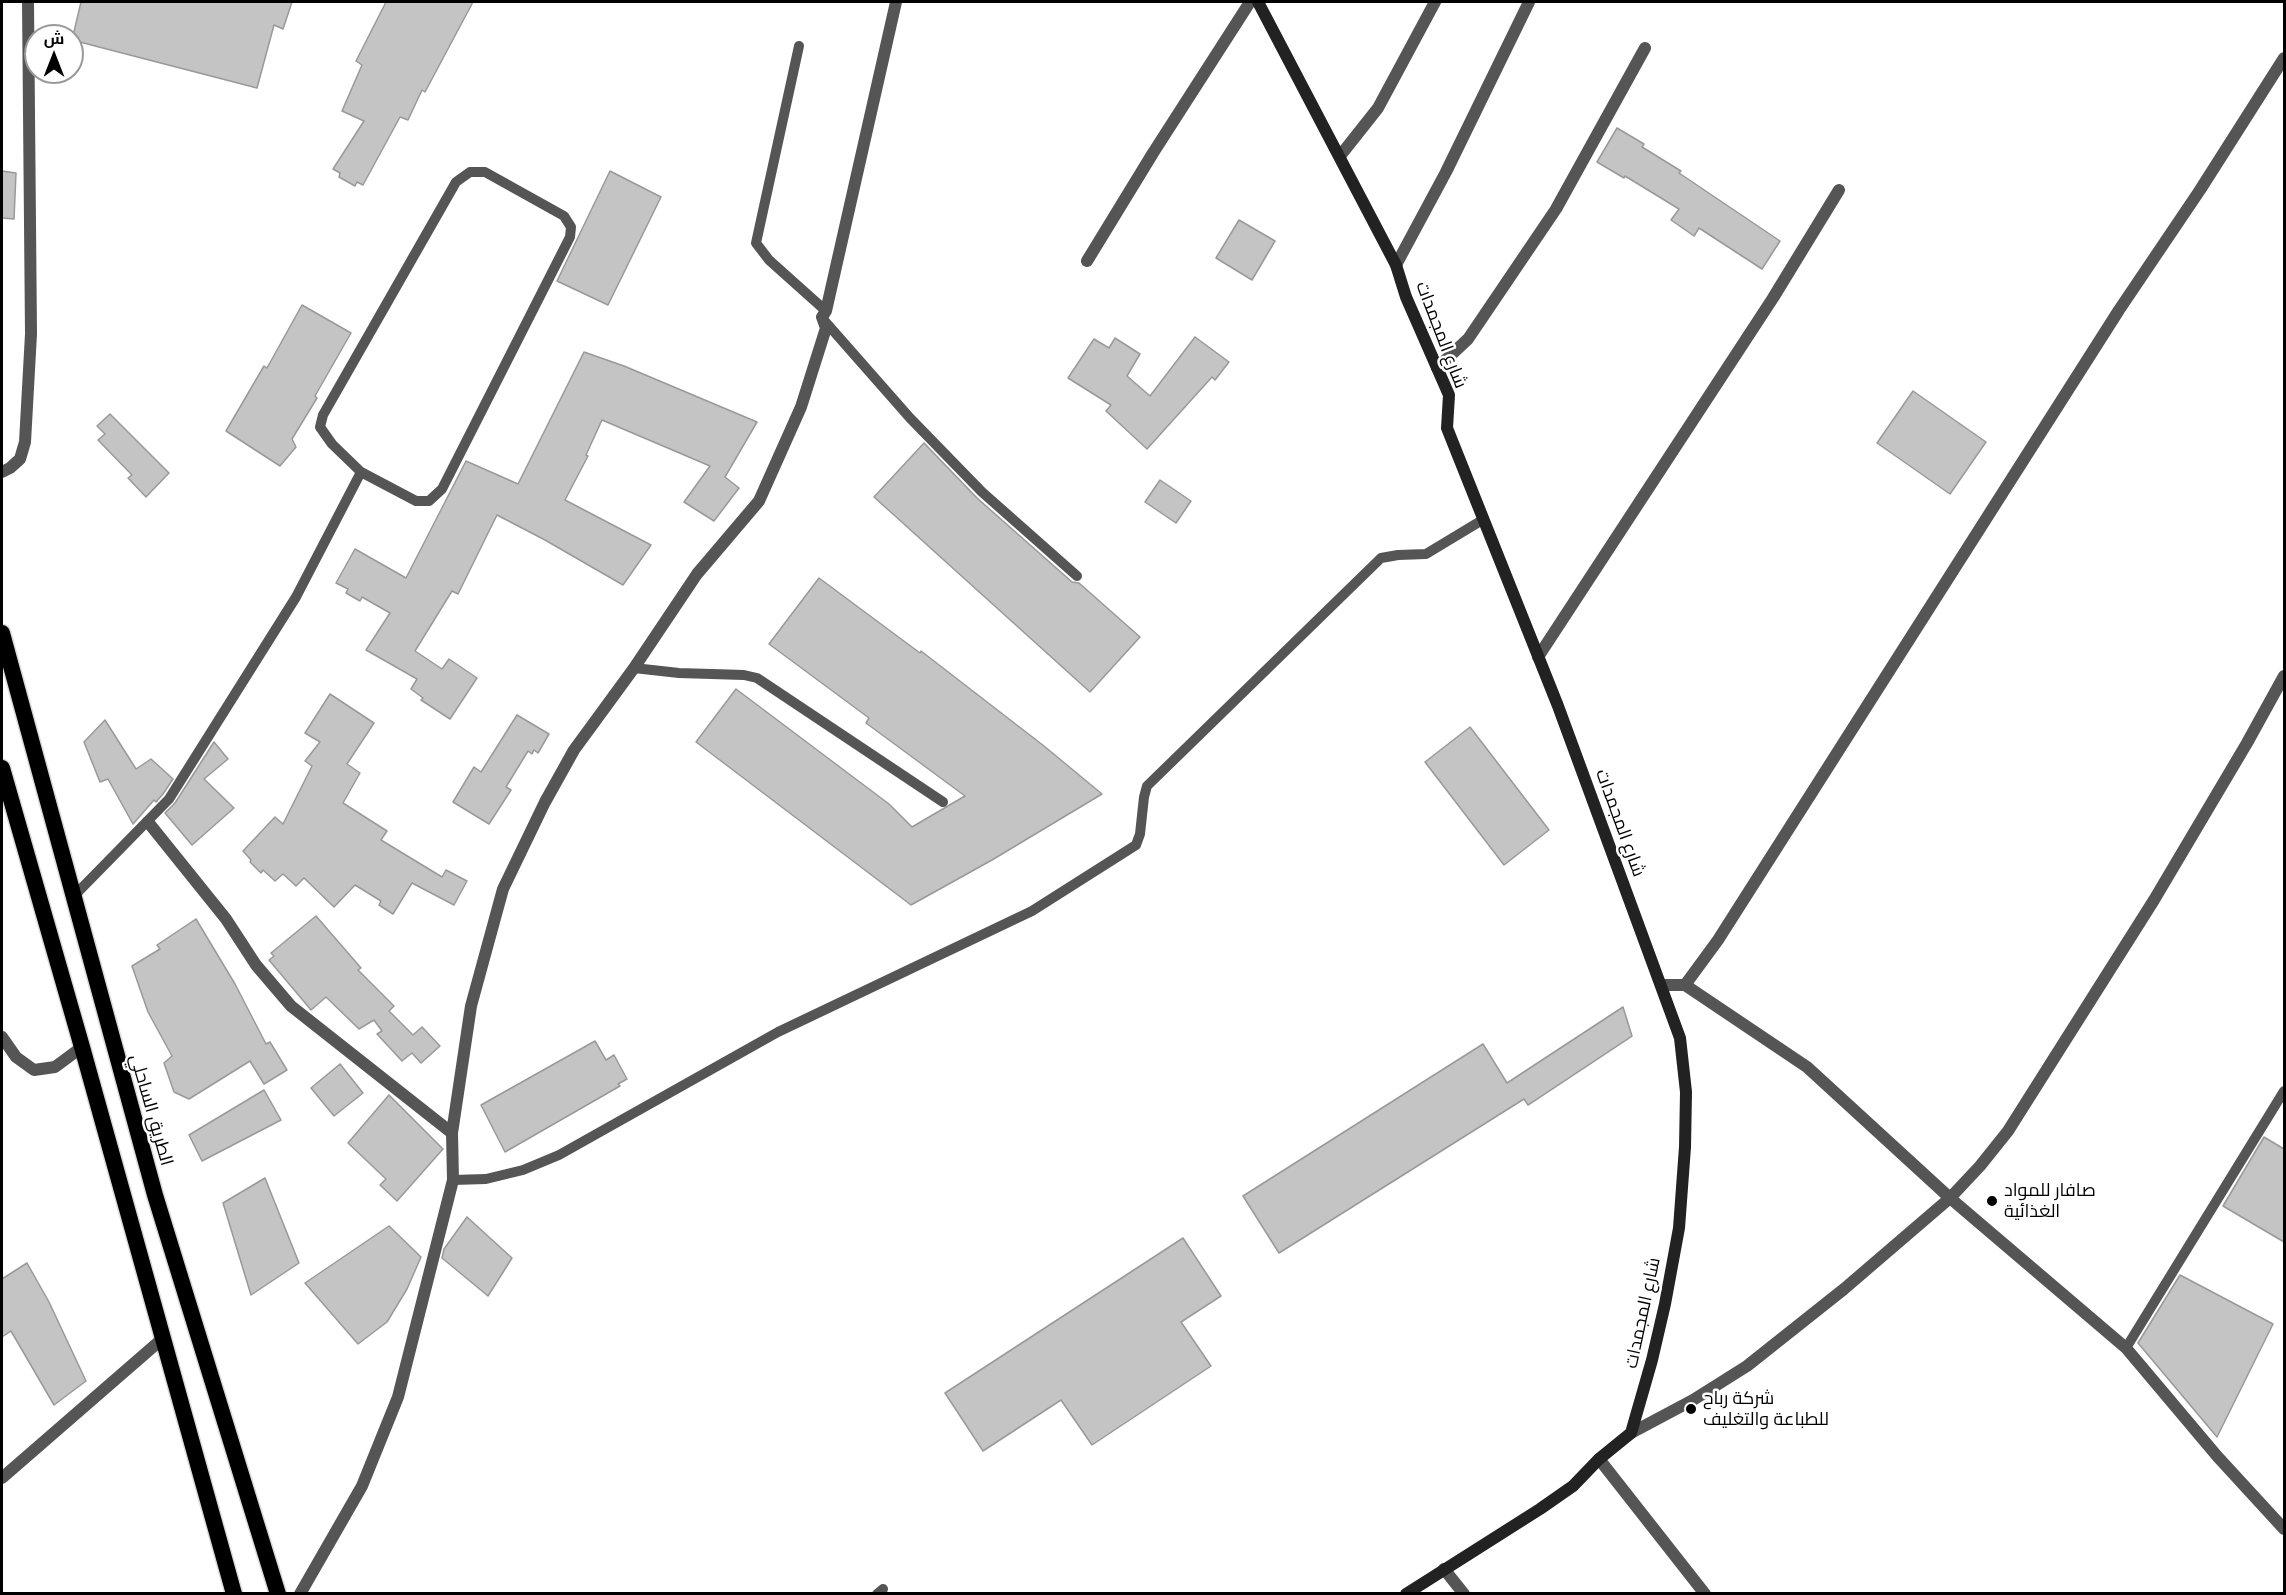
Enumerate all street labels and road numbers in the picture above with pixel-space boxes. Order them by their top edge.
street label: شارع المجمدات [1411,278,1471,392]
street label: شارع المجمدات [1591,766,1649,880]
street label: الطريق الساحلي [125,1052,177,1168]
street label: شارع المجمدات [1621,1256,1665,1370]

